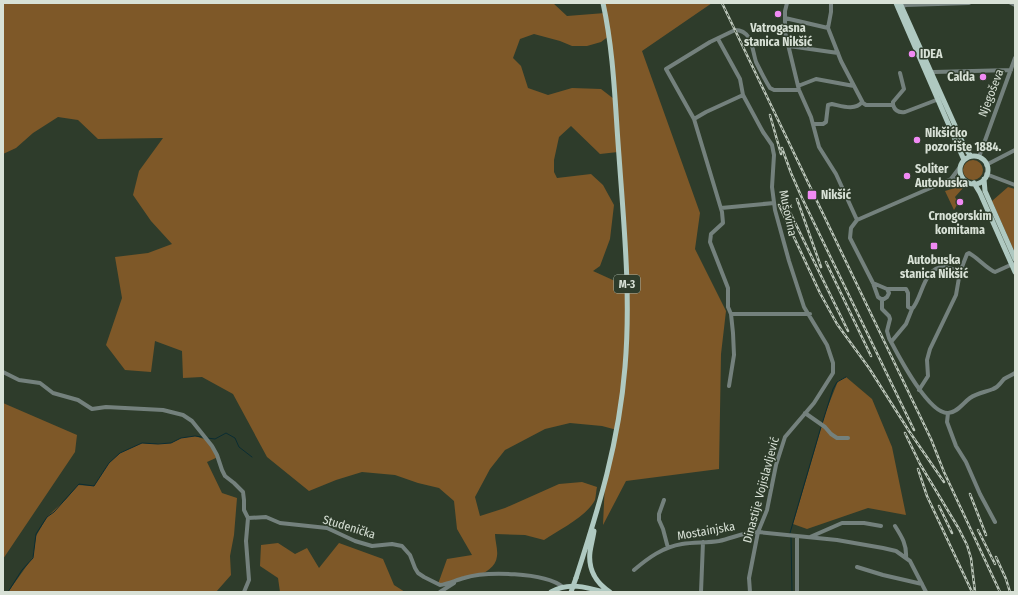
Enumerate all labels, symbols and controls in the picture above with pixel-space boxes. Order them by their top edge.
marker: Vatrogasna stanica Nikšić [773,9,783,19]
place label: Vatrogasna stanica Nikšić [744,21,813,49]
place label: IDEA [920,47,943,61]
marker: IDEA [907,49,917,59]
street label: Njegoševa [975,67,1007,119]
place label: Calda [947,70,975,84]
marker: Calda [978,72,988,82]
place label: Nikšićko pozorište 1884. [925,126,1001,154]
marker: Nikšićko pozorište 1884. [912,135,922,145]
place label: Soliter Autobuska [914,162,968,190]
marker: Soliter Autobuska [902,171,912,181]
place label: Nikšić [821,188,852,202]
street label: Mušovina [776,189,800,237]
marker: Nikšić [806,189,818,201]
marker: Crnogorskim komitama [955,197,965,207]
place label: Crnogorskim komitama [928,209,992,237]
marker: Autobuska stanica Nikšić [929,241,939,251]
place label: Autobuska stanica Nikšić [900,253,969,281]
road number: M-3 [614,275,640,293]
street label: Dinastije Vojislavljević [740,436,782,544]
street label: Studenička [321,512,377,542]
street label: Mostainjska [676,519,736,543]

